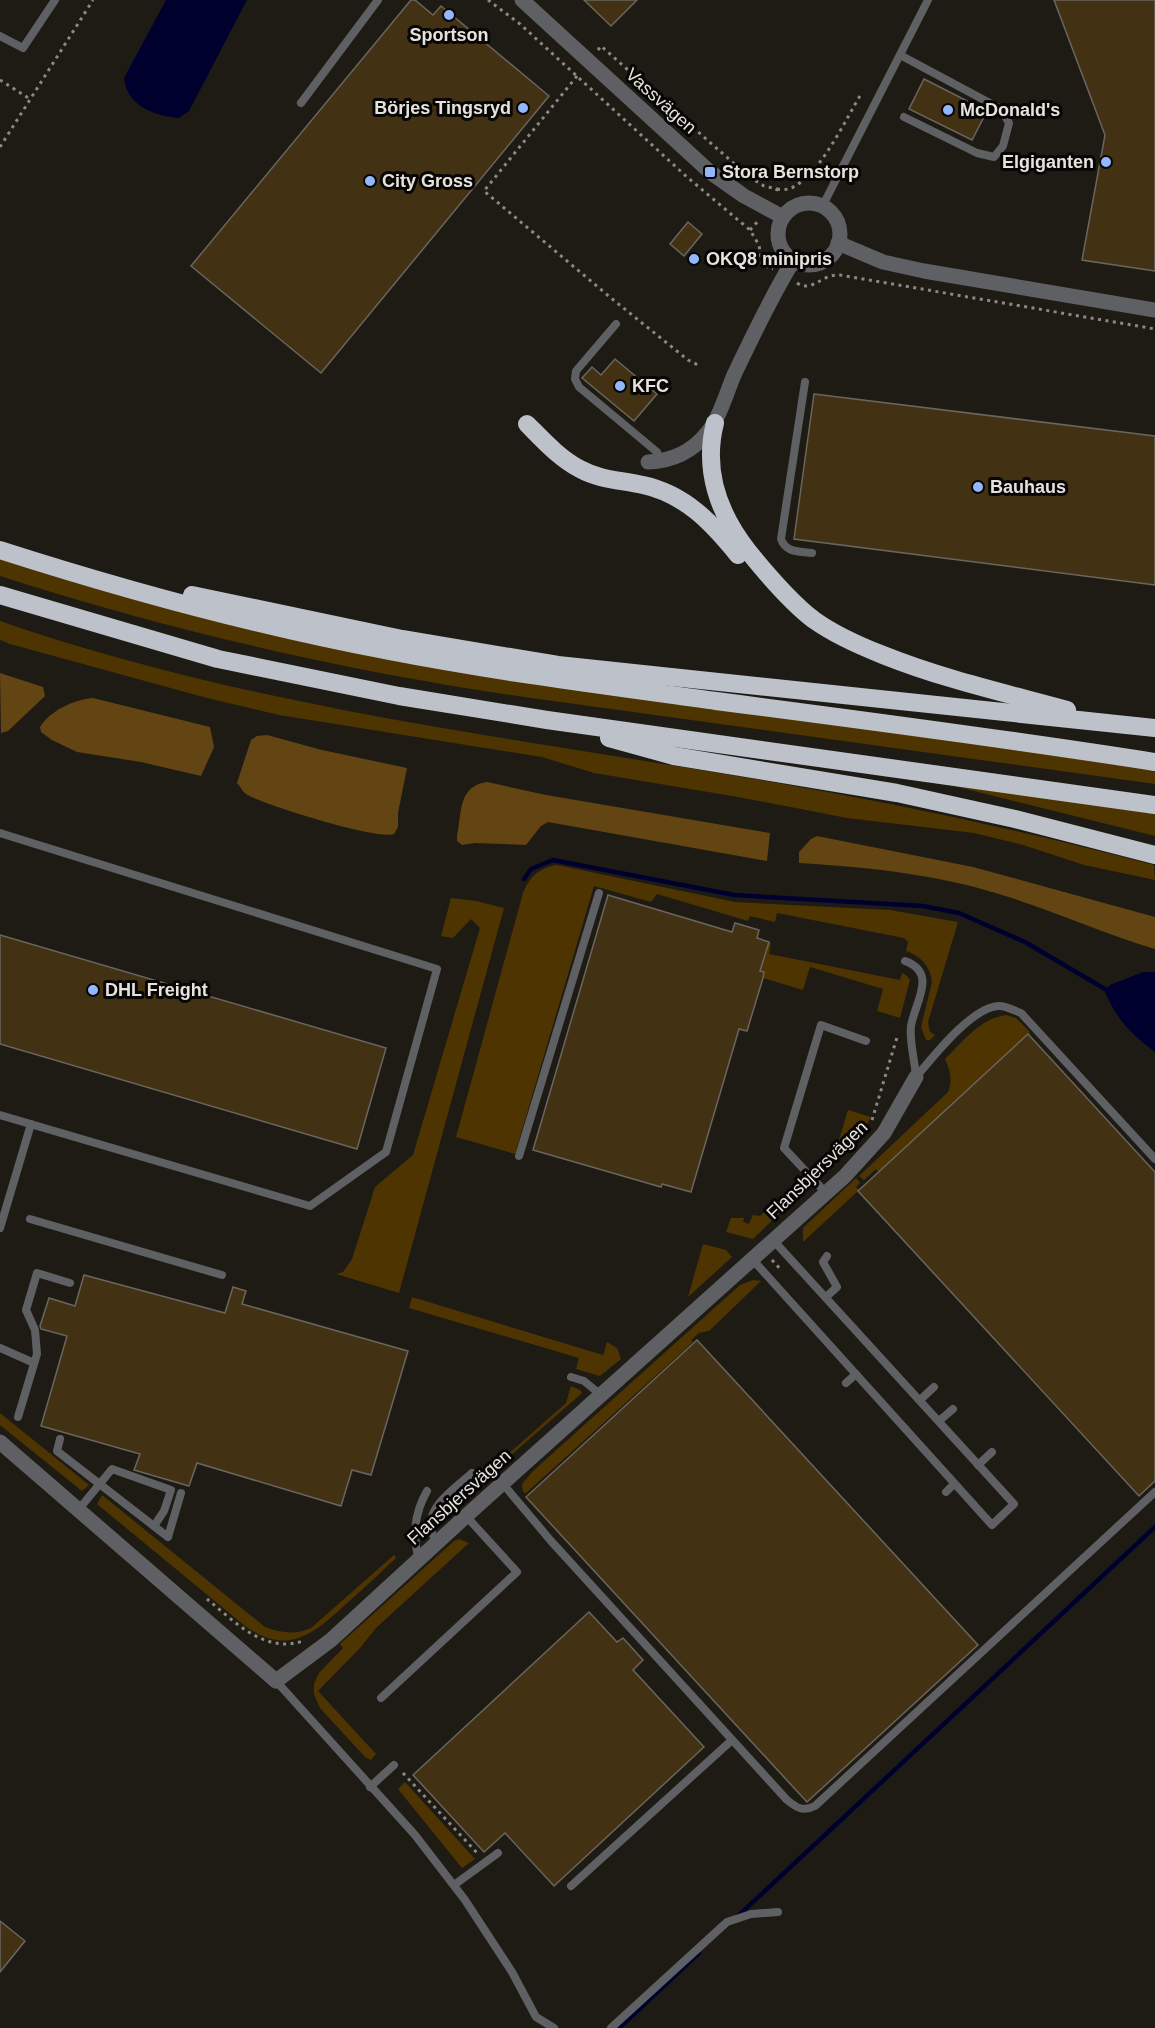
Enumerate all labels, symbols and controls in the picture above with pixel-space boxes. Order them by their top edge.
marker: Sportson [442,8,456,22]
place label: Sportson [410,25,489,45]
street label: Vassvägen [622,64,700,138]
place label: Börjes Tingsryd [374,98,511,118]
place label: McDonald's [960,100,1060,120]
marker: Börjes Tingsryd [516,101,530,115]
marker: McDonald's [941,103,955,117]
place label: Elgiganten [1002,152,1094,172]
marker: Elgiganten [1099,155,1113,169]
place label: Stora Bernstorp [722,162,859,182]
marker: Stora Bernstorp [703,165,717,179]
place label: City Gross [382,171,473,191]
marker: City Gross [363,174,377,188]
place label: OKQ8 minipris [706,249,832,269]
marker: OKQ8 minipris [687,252,701,266]
place label: KFC [632,376,669,396]
marker: KFC [613,379,627,393]
place label: Bauhaus [990,477,1066,497]
marker: Bauhaus [971,480,985,494]
place label: DHL Freight [105,980,208,1000]
marker: DHL Freight [86,983,100,997]
street label: Flansbjersvägen [763,1117,871,1223]
street label: Flansbjersvägen [403,1445,515,1549]

